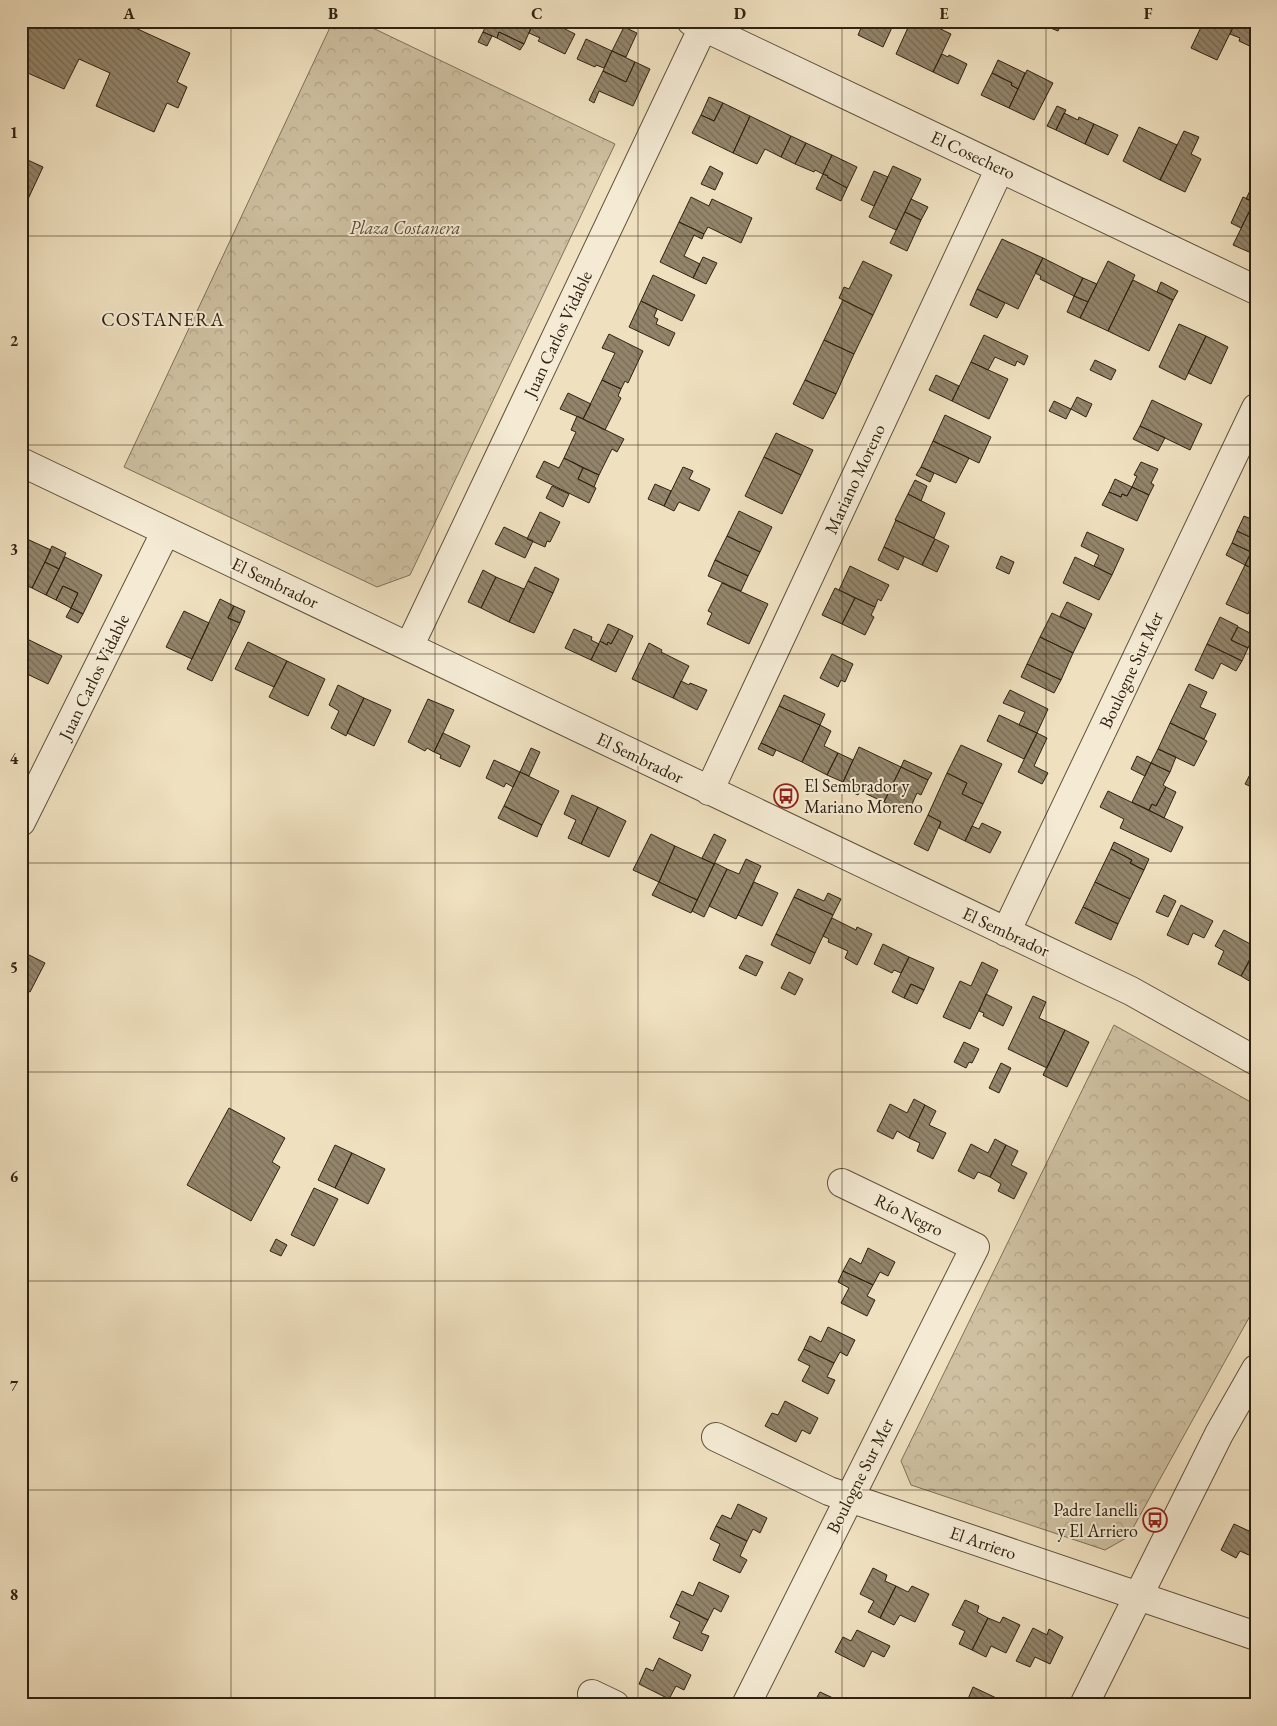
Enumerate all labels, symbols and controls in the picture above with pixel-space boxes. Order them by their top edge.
text: A [122,3,135,24]
text: B [328,3,338,24]
text: C [531,3,543,24]
text: D [734,3,746,24]
text: E [939,3,949,24]
text: F [1144,3,1153,24]
text: 1 [10,122,18,143]
street label: El Cosechero [927,125,1019,184]
park label: Plaza Costanera [349,216,461,239]
street label: Juan Carlos Vidable [517,267,597,403]
district label: COSTANERA [101,307,225,332]
text: 2 [10,330,19,351]
street label: Mariano Moreno [819,420,890,538]
text: 3 [10,539,18,560]
street label: El Sembrador [228,552,322,613]
street label: Boulogne Sur Mer [1093,608,1168,732]
street label: Juan Carlos Vidable [52,610,134,745]
street label: El Sembrador [593,727,687,788]
text: 4 [10,748,19,769]
place label: El Sembrador y Mariano Moreno [804,774,923,818]
bus stop icon: El Sembrador y Mariano Moreno [773,783,799,809]
street label: El Sembrador [959,901,1054,962]
text: 5 [10,957,18,978]
text: 6 [10,1166,19,1187]
street label: Río Negro [871,1188,947,1241]
text: 7 [10,1375,19,1396]
street label: Boulogne Sur Mer [821,1414,899,1537]
place label: Padre Ianelli y El Arriero [1053,1498,1139,1542]
bus stop icon: Padre Ianelli y El Arriero [1142,1507,1168,1533]
street label: El Arriero [947,1520,1020,1565]
text: 8 [10,1584,18,1605]

